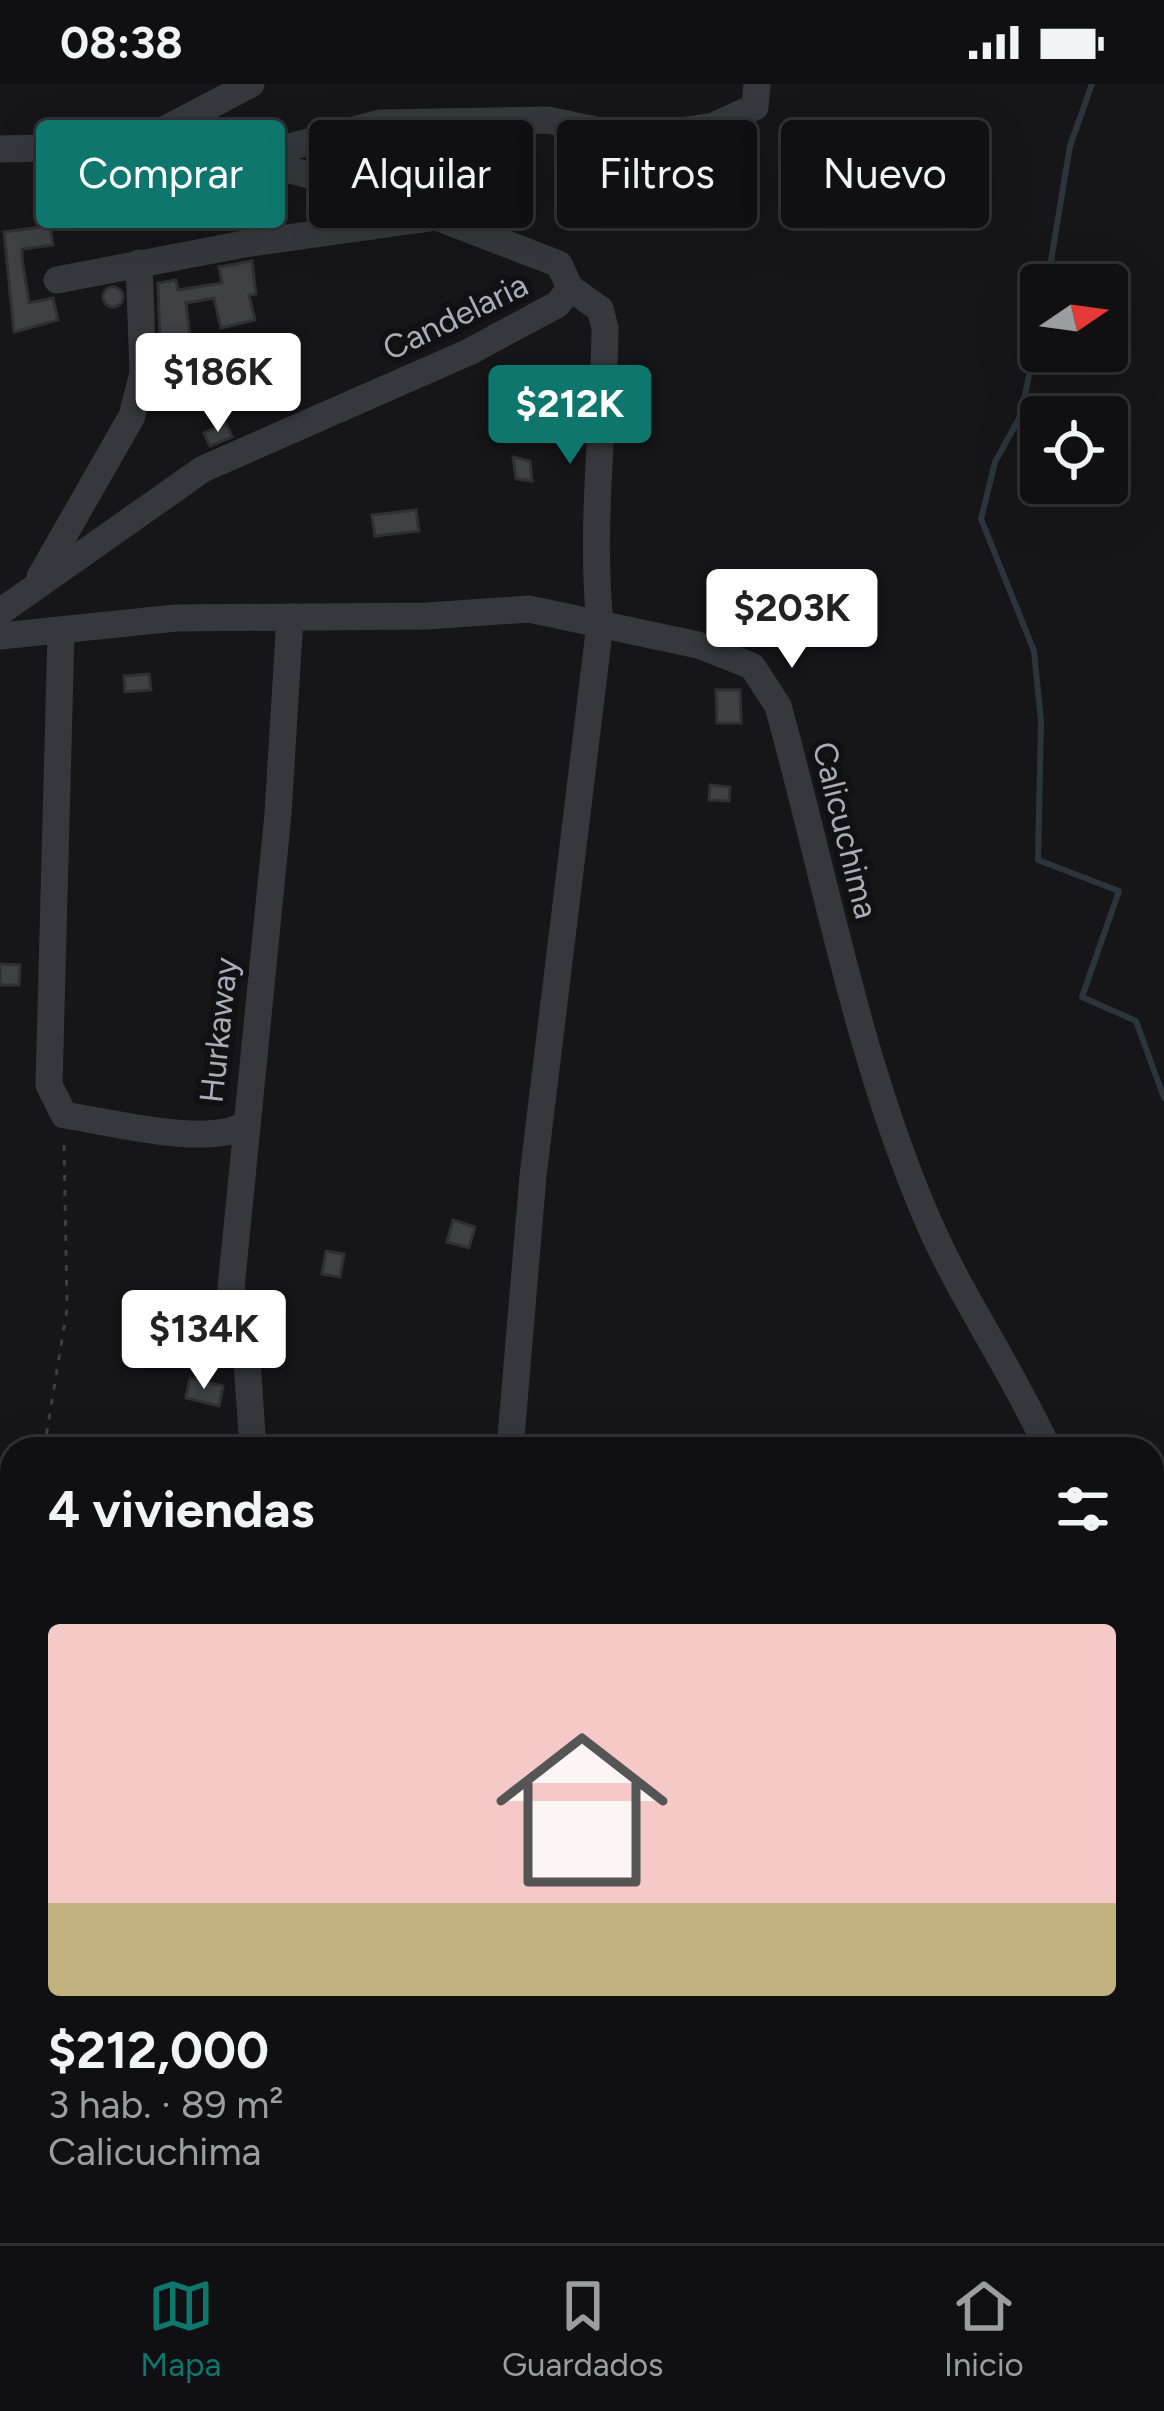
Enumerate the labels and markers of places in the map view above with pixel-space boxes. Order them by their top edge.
pin: $186K [134,333,302,435]
pin: $212K [486,365,654,467]
pin: $203K [708,569,876,671]
pin: $134K [120,1290,288,1392]

